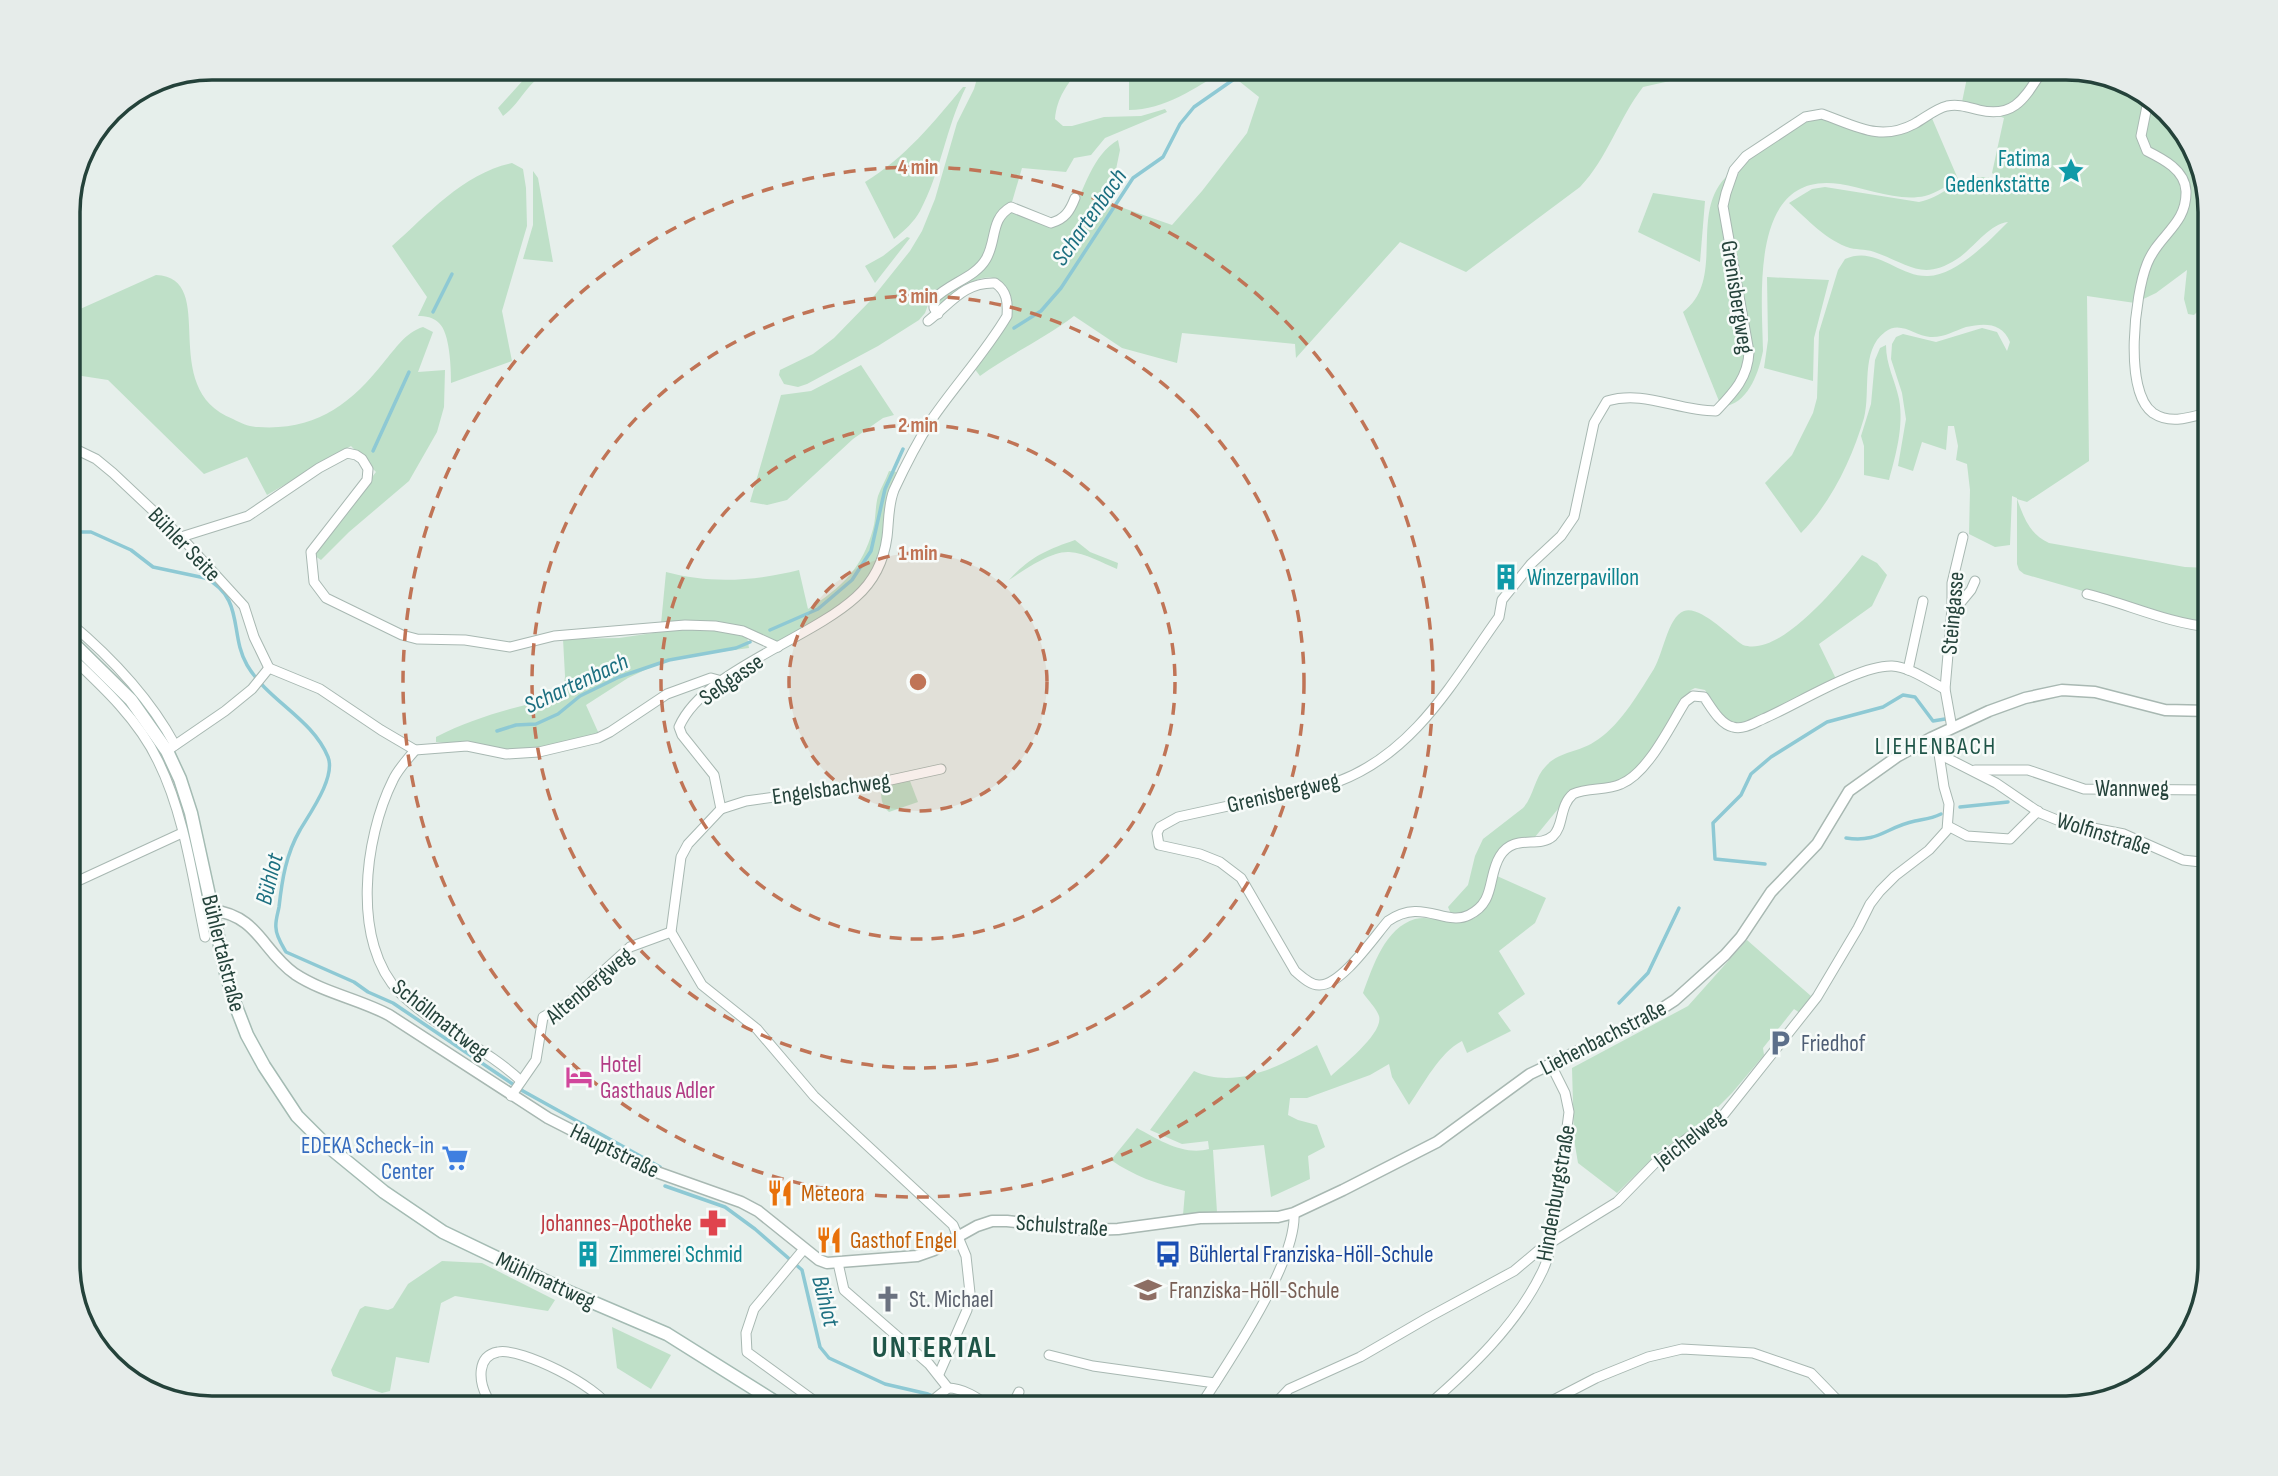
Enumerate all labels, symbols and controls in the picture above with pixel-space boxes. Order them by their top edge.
place label: Fatima Gedenkstätte [1945,145,2050,199]
text: 4 min [898,155,938,180]
place icon: Fatima Gedenkstätte [2056,156,2086,186]
water label: Schartenbach [1046,163,1133,271]
street label: Grenisbergweg [1714,238,1760,356]
text: 3 min [898,284,938,309]
text: 2 min [898,413,938,438]
street label: Bühler Seite [142,502,227,588]
text: 1 min [898,541,938,566]
building icon: Winzerpavillon [1491,562,1521,592]
place label: Winzerpavillon [1527,564,1639,592]
street label: Steingasse [1935,570,1971,656]
water label: Schartenbach [520,647,633,720]
street label: Seßgasse [694,648,769,712]
centre of rings [906,670,930,694]
district label: LIEHENBACH [1875,732,1997,761]
street label: Grenisbergweg [1224,766,1342,819]
street label: Engelsbachweg [770,767,892,811]
street label: Wannweg [2095,775,2169,803]
street label: Wolfinstraße [2053,806,2154,862]
water label: Bühlot [249,850,290,908]
street label: Bühlertalstraße [195,892,251,1015]
street label: Altenbergweg [540,941,639,1031]
street label: Schöllmattweg [386,973,495,1066]
street label: Liehenbachstraße [1536,994,1671,1082]
parking icon: Friedhof [1765,1028,1795,1058]
place label: Friedhof [1801,1030,1866,1058]
place label: Hotel Gasthaus Adler [600,1051,715,1105]
hotel icon: Hotel Gasthaus Adler [564,1062,594,1092]
street label: Jeichelweg [1648,1102,1731,1176]
street label: Hauptstraße [565,1117,664,1184]
street label: Hindenburgstraße [1530,1123,1582,1264]
place label: EDEKA Scheck-in Center [301,1132,434,1186]
supermarket icon: EDEKA Scheck-in Center [440,1143,470,1173]
restaurant icon: Meteora [765,1178,795,1208]
place label: Meteora [801,1180,865,1208]
pharmacy icon: Johannes-Apotheke [698,1208,728,1238]
street label: Schulstraße [1015,1209,1109,1243]
place label: Johannes-Apotheke [540,1210,692,1238]
restaurant icon: Gasthof Engel [814,1225,844,1255]
place label: Gasthof Engel [850,1227,957,1255]
building icon: Zimmerei Schmid [573,1239,603,1269]
bus stop icon: Bühlertal Franziska-Höll-Schule [1153,1239,1183,1269]
place label: Zimmerei Schmid [609,1241,743,1269]
place label: Bühlertal Franziska-Höll-Schule [1189,1241,1433,1269]
street label: Mühlmattweg [491,1246,600,1316]
water label: Bühlot [805,1273,846,1330]
school or university icon: Franziska-Höll-Schule [1133,1275,1163,1305]
place label: Franziska-Höll-Schule [1169,1277,1340,1305]
church icon: St. Michael [873,1284,903,1314]
place label: St. Michael [909,1286,994,1314]
district label: UNTERTAL [872,1330,998,1366]

